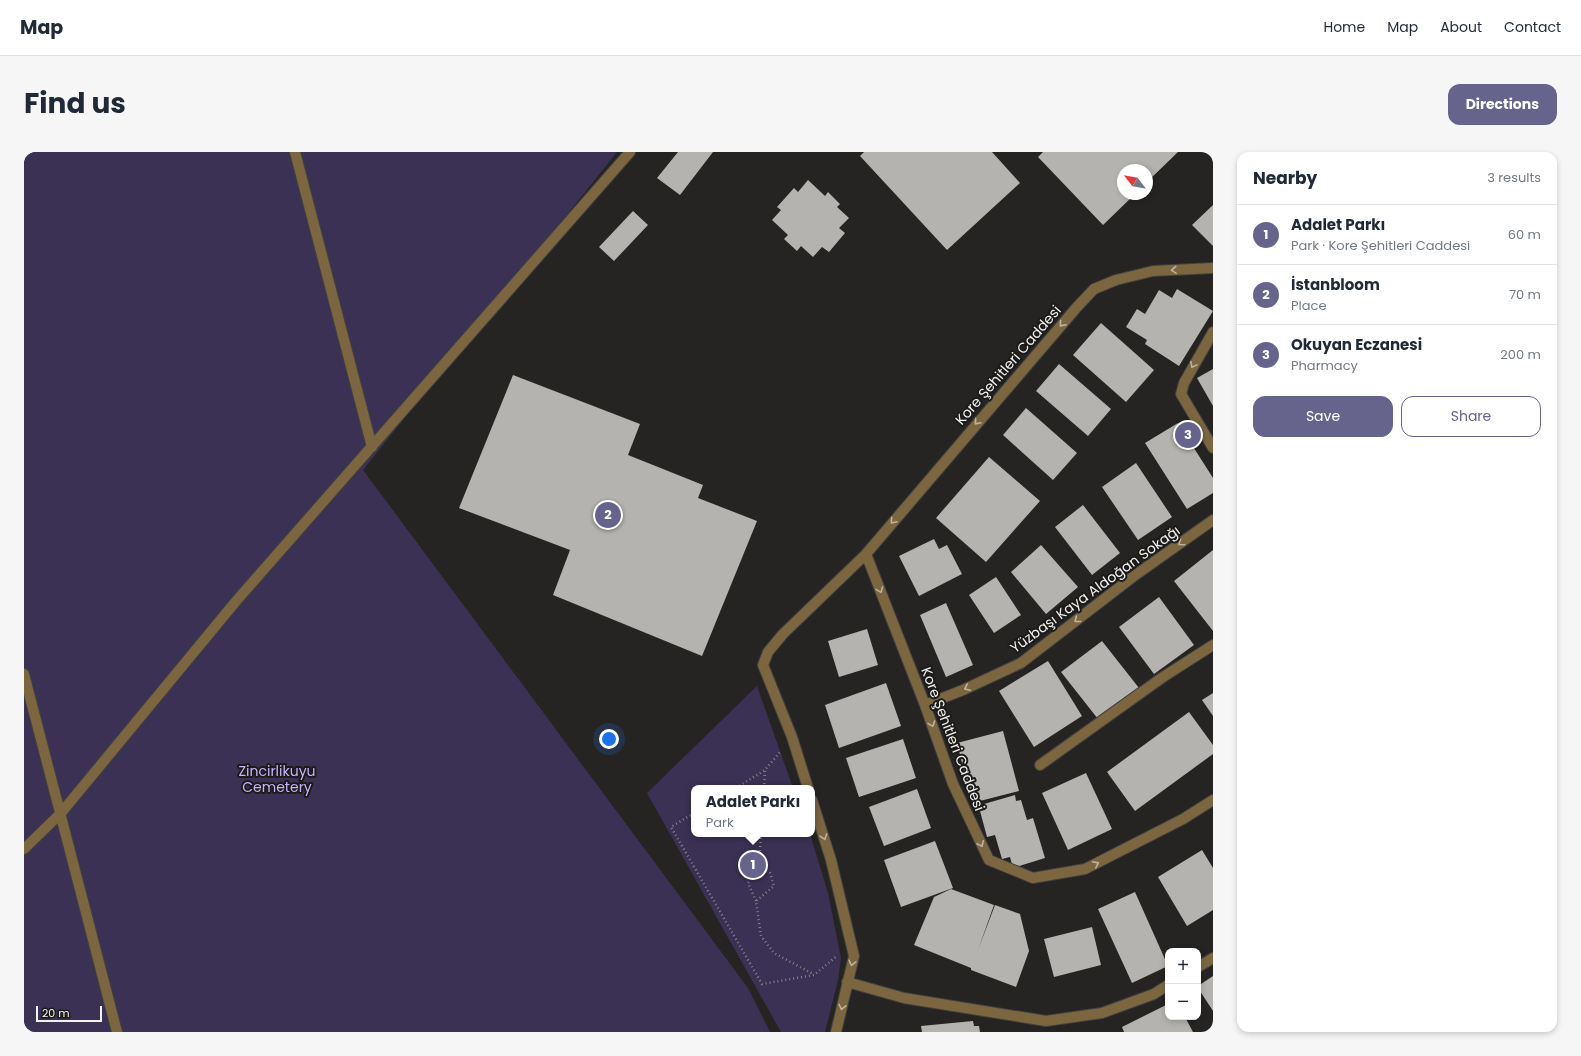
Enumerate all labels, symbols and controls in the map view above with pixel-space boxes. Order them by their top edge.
text: Map [20,14,63,41]
text: Home [1323,17,1365,37]
text: Map [1387,17,1418,37]
text: About [1440,17,1482,37]
text: Contact [1504,17,1561,37]
text: Find us [24,84,126,123]
button: Directions [1448,84,1557,125]
north arrow [1117,164,1153,200]
text: Nearby [1253,166,1317,190]
text: 3 results [1487,168,1541,187]
text: Adalet Parkı [1291,214,1385,235]
text: 1 [1264,225,1268,244]
text: 60 m [1508,225,1541,244]
text: Park · Kore Şehitleri Caddesi [1291,236,1470,255]
one-way arrow [1171,265,1177,274]
text: İstanbloom [1291,274,1380,295]
text: 2 [1262,285,1270,304]
text: 70 m [1509,285,1541,304]
text: Place [1291,296,1326,315]
street label: Kore Şehitleri Caddesi [950,301,1066,429]
one-way arrow [1060,319,1067,326]
text: Okuyan Eczanesi [1291,334,1422,355]
text: 3 [1262,345,1270,364]
text: 200 m [1500,345,1541,364]
text: Pharmacy [1291,356,1358,375]
one-way arrow [1190,361,1198,368]
button: Save [1253,396,1393,437]
button: Share [1401,396,1541,437]
one-way arrow [975,417,982,425]
pin: 3 [1175,420,1201,450]
pin: 2 [595,500,621,530]
one-way arrow [891,517,898,524]
street label: Yüzbaşı Kaya Aldoğan Sokağı [1006,520,1184,658]
one-way arrow [1178,538,1185,546]
one-way arrow [875,586,883,594]
one-way arrow [1074,615,1081,622]
street label: Kore Şehitleri Caddesi [916,664,990,814]
one-way arrow [964,683,971,691]
one-way arrow [927,721,935,728]
your location [599,729,619,749]
park label: Zincirlikuyu Cemetery [238,761,316,797]
popup [691,785,815,837]
text: Adalet Parkı [706,791,800,812]
text: Park [706,813,734,832]
one-way arrow [819,833,828,840]
one-way arrow [976,840,984,848]
pin: 1 [740,850,766,880]
one-way arrow [1092,861,1099,868]
map controls [1165,948,1201,1020]
button: + [1165,948,1201,984]
one-way arrow [848,959,857,966]
button: − [1165,984,1201,1020]
scale bar [36,1004,102,1023]
one-way arrow [838,1004,846,1010]
text: 20 m [42,1005,70,1021]

